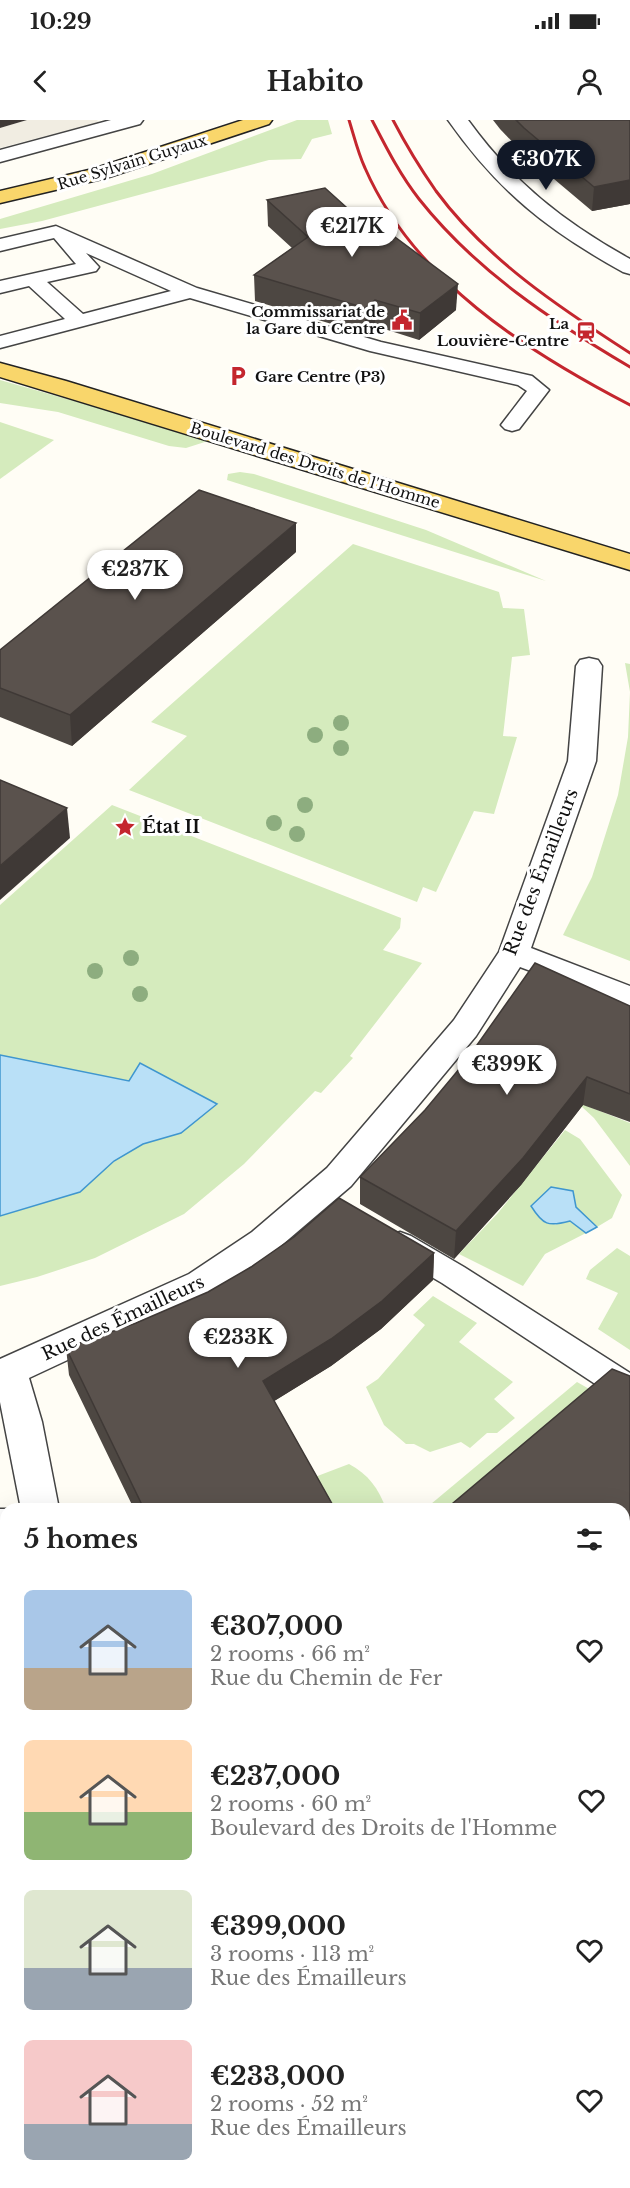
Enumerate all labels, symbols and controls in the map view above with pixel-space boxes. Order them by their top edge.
text: 10:29 [30,8,92,35]
icon: back [24,65,57,98]
text: Habito [266,65,364,98]
icon: person [573,65,606,98]
street label: Rue Sylvain Guyaux [55,130,209,194]
pin: €307K [504,140,588,191]
text: €307K [511,147,581,171]
pin: €217K [310,207,394,258]
text: €217K [320,214,384,238]
place label: Commissariat de la Gare du Centre [246,302,385,338]
public building icon: Commissariat de la Gare du Centre [390,308,414,332]
place label: La Louvière-Centre [437,314,569,350]
station icon: La Louvière-Centre [574,320,598,344]
parking icon: Gare Centre (P3) [226,364,250,388]
place label: Gare Centre (P3) [255,367,385,386]
street label: Boulevard des Droits de l'Homme [188,418,442,512]
pin: €237K [93,550,177,601]
text: €237K [101,557,169,581]
street label: Rue des Émailleurs [498,785,583,958]
place icon: État II [113,815,137,839]
place label: État II [142,815,200,838]
pin: €399K [465,1045,549,1096]
text: €399K [471,1052,543,1076]
street label: Rue des Émailleurs [38,1270,208,1365]
pin: €233K [196,1318,280,1369]
text: €233K [203,1325,273,1349]
text: 5 homes [24,1523,138,1555]
icon: filters [573,1523,606,1556]
text: €307,000 [210,1610,343,1642]
icon: home [72,1614,144,1686]
icon: heart [573,1634,606,1667]
text: 2 rooms · 66 m² [210,1642,370,1666]
text: Rue du Chemin de Fer [210,1666,442,1690]
text: €237,000 [210,1760,340,1792]
icon: home [72,1764,144,1836]
icon: heart [575,1784,608,1817]
text: 2 rooms · 60 m² [210,1792,371,1816]
text: Boulevard des Droits de l'Homme [210,1816,557,1840]
text: €399,000 [210,1910,346,1942]
icon: home [72,1914,144,1986]
icon: heart [573,1934,606,1967]
text: 3 rooms · 113 m² [210,1942,374,1966]
text: Rue des Émailleurs [210,1966,407,1990]
text: €233,000 [210,2060,345,2092]
icon: home [72,2064,144,2136]
icon: heart [573,2084,606,2117]
text: 2 rooms · 52 m² [210,2092,368,2116]
text: Rue des Émailleurs [210,2116,407,2140]

